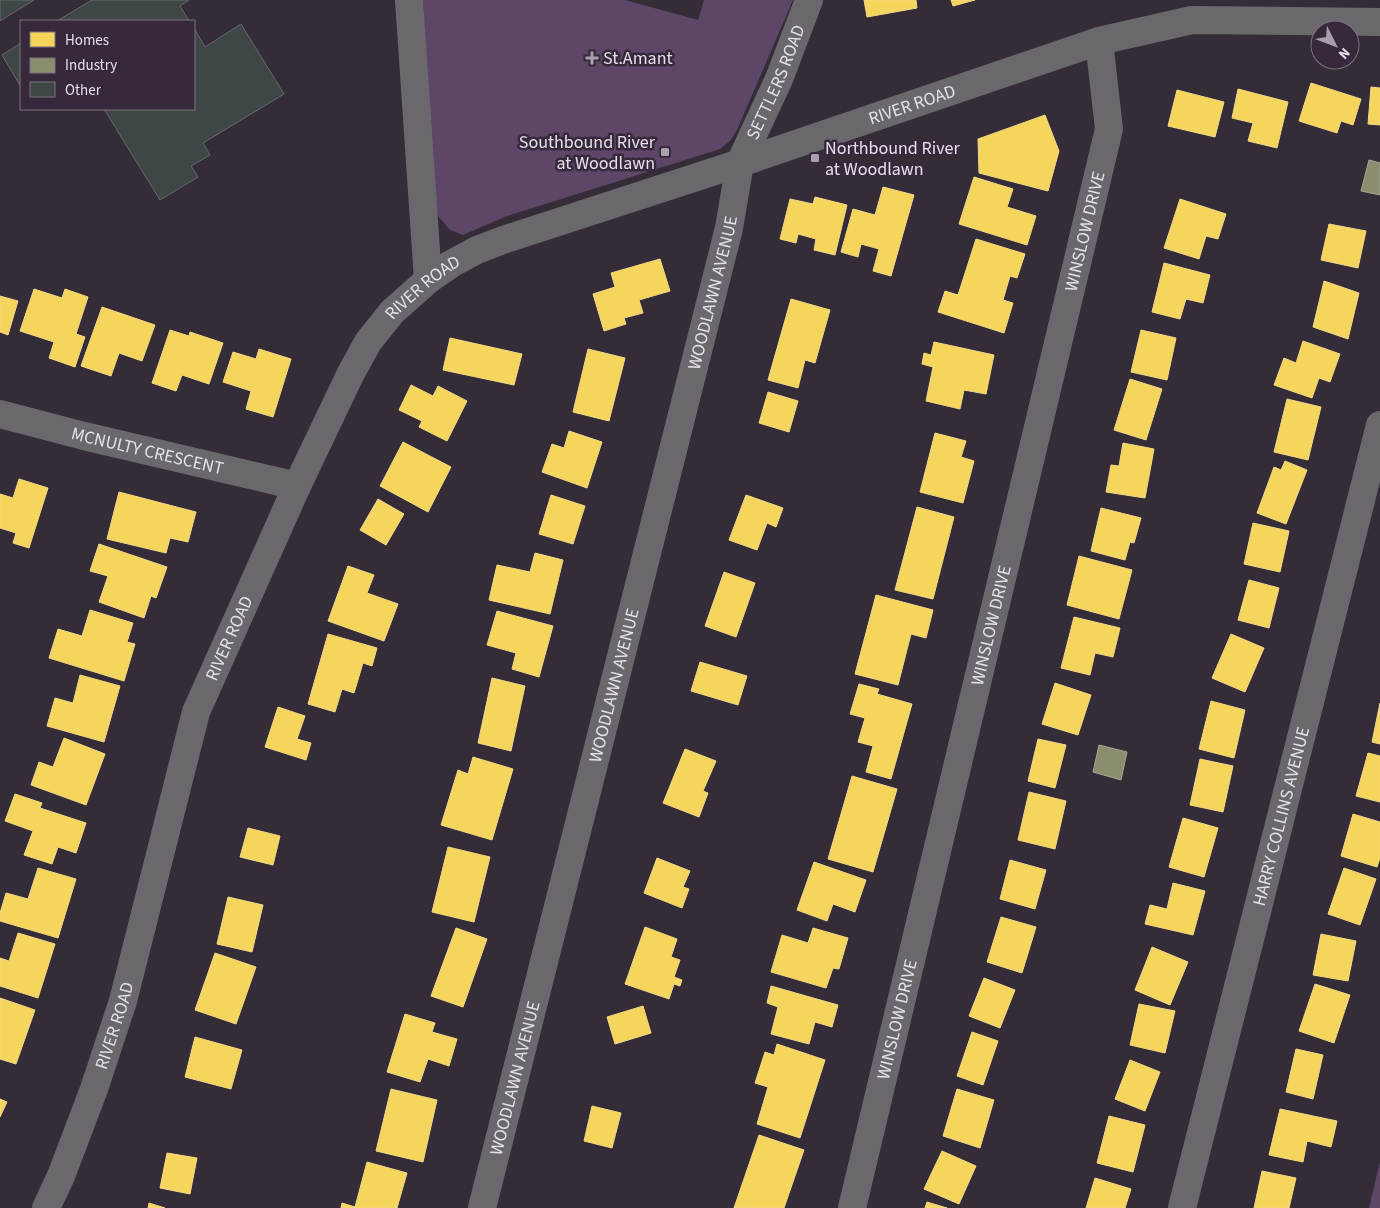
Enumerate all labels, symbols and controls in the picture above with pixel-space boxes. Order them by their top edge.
legend [20,20,195,110]
north arrow [1310,20,1360,70]
street label: SETTLERS ROAD [740,21,811,144]
text: Homes [65,30,109,51]
text: N [1333,43,1354,63]
place label: St.Amant [603,46,673,71]
marker: St.Amant [585,51,599,65]
text: Industry [65,55,117,76]
street label: RIVER ROAD [865,78,959,131]
text: Other [65,80,102,101]
place label: Southbound River at Woodlawn [519,130,656,176]
place label: Northbound River at Woodlawn [825,136,960,182]
marker: Southbound River at Woodlawn [659,146,671,158]
marker: Northbound River at Woodlawn [809,152,821,164]
street label: WINSLOW DRIVE [1058,169,1111,294]
street label: WOODLAWN AVENUE [681,214,743,372]
street label: RIVER ROAD [379,249,464,324]
street label: MCNULTY CRESCENT [69,421,226,481]
street label: WINSLOW DRIVE [964,563,1017,688]
street label: RIVER ROAD [199,592,259,685]
street label: WOODLAWN AVENUE [582,606,645,765]
street label: HARRY COLLINS AVENUE [1246,724,1316,909]
street label: WINSLOW DRIVE [871,957,923,1082]
street label: RIVER ROAD [89,979,140,1073]
street label: WOODLAWN AVENUE [483,998,546,1158]

